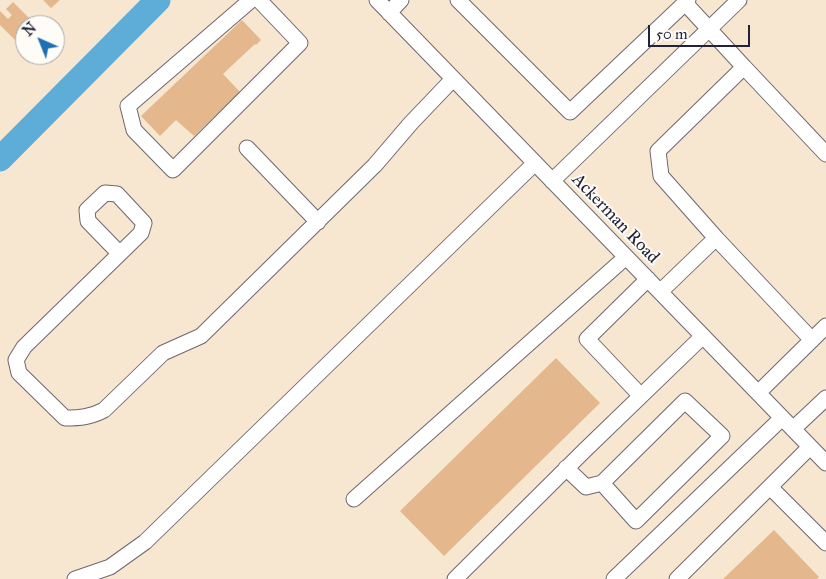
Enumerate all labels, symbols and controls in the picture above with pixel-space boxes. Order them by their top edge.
north arrow [15,15,65,65]
scale bar [651,15,754,47]
text: N [20,19,40,40]
text: 50 m [656,25,688,43]
street label: Ackerman Road [567,169,663,269]

